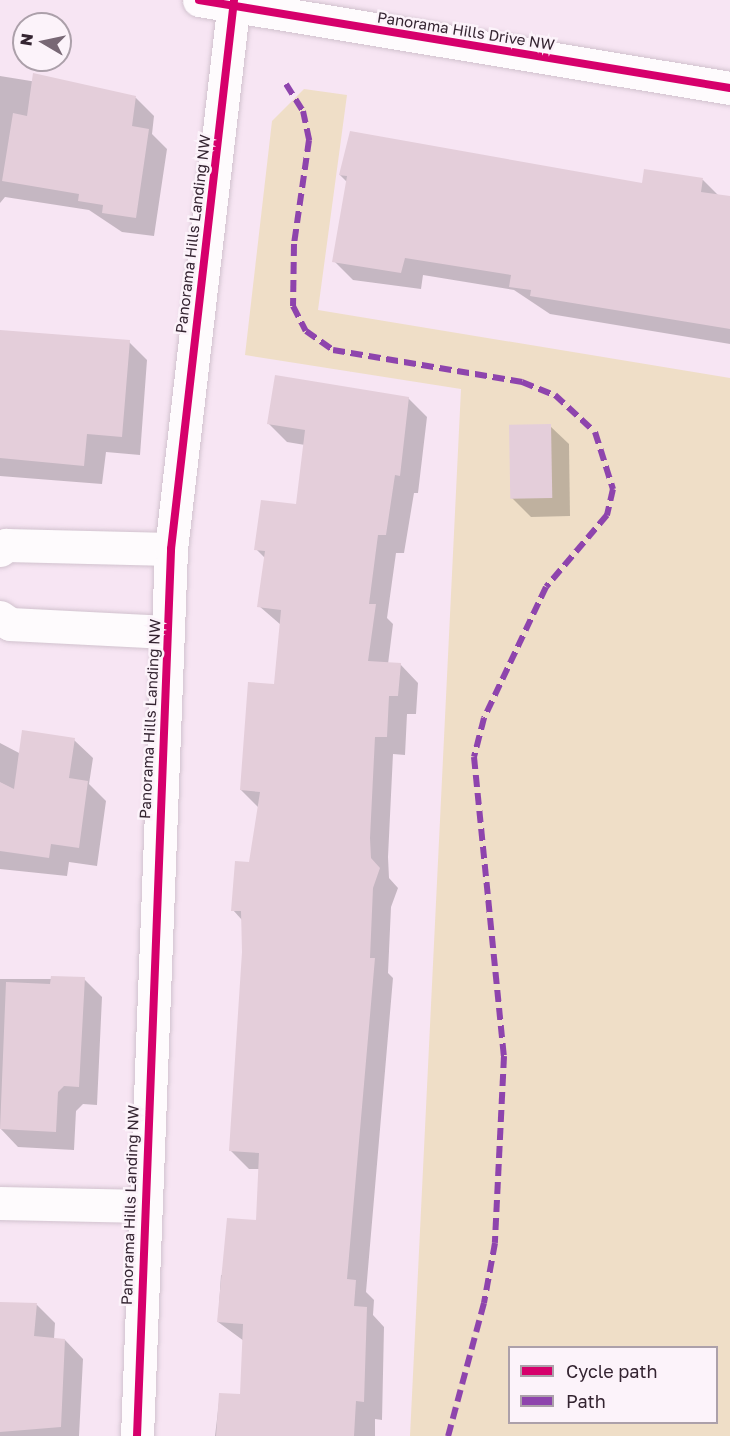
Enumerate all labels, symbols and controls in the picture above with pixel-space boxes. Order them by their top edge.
street label: Panorama Hills Drive NW [376,8,556,54]
north arrow [12,12,72,72]
text: N [15,32,37,47]
street label: Panorama Hills Landing NW [172,133,214,335]
street label: Panorama Hills Landing NW [136,618,164,820]
street label: Panorama Hills Landing NW [118,1105,142,1305]
legend [508,1346,718,1424]
text: Cycle path [566,1360,658,1382]
text: Path [566,1390,606,1412]

